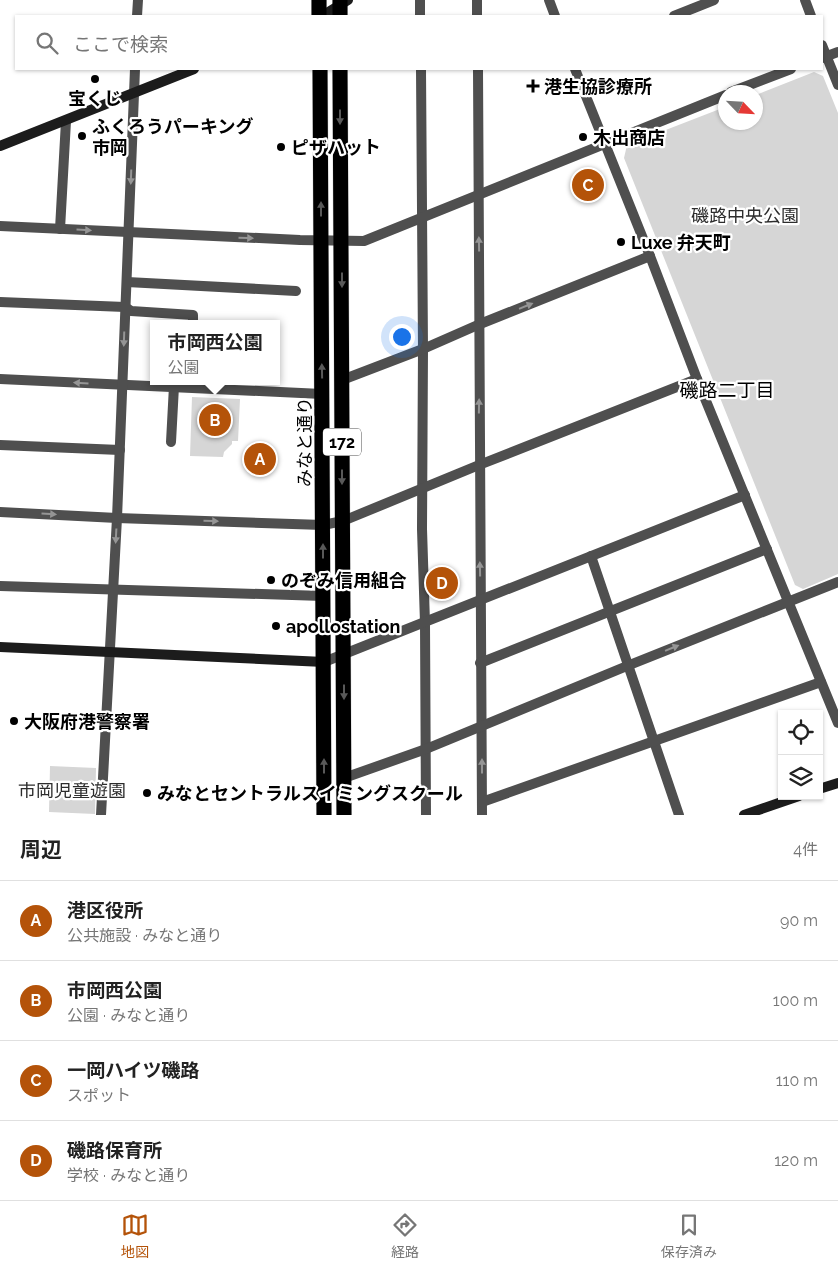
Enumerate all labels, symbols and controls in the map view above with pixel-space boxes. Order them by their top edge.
search box [15,15,823,70]
icon: search [33,29,61,57]
text: ここで検索 [73,33,168,55]
marker: 宝くじ [89,73,101,85]
place label: 港生協診療所 [544,76,652,97]
marker: 港生協診療所 [526,79,540,93]
north arrow [718,85,763,130]
place label: 宝くじ [68,88,122,109]
one-way arrow [337,110,345,126]
place label: ふくろうパーキング 市岡 [92,116,253,158]
place label: 木出商店 [593,127,665,148]
marker: ふくろうパーキング 市岡 [76,130,88,142]
marker: 木出商店 [577,131,589,143]
place label: ピザハット [291,137,381,158]
marker: ピザハット [275,141,287,153]
pin: C [572,166,604,204]
one-way arrow [127,169,135,185]
one-way arrow [317,200,325,216]
park label: 磯路中央公園 [691,205,799,226]
one-way arrow [76,227,92,235]
place label: Luxe 弁天町 [631,232,731,253]
one-way arrow [238,234,254,242]
one-way arrow [475,236,483,252]
marker: Luxe 弁天町 [615,236,627,248]
one-way arrow [338,272,346,288]
one-way arrow [518,301,533,309]
popup [150,320,280,385]
your location [389,324,415,350]
one-way arrow [120,331,128,347]
text: 市岡西公園 [167,331,263,353]
text: 公園 [167,358,200,377]
one-way arrow [318,363,326,379]
one-way arrow [73,378,89,386]
district label: 磯路二丁目 [679,379,775,401]
street label: みなと通り [294,397,315,487]
one-way arrow [476,398,484,414]
pin: B [199,401,231,439]
road number: 172 [323,428,361,456]
pin: A [244,440,276,478]
one-way arrow [338,470,346,486]
one-way arrow [41,511,57,519]
one-way arrow [203,518,219,526]
one-way arrow [112,529,120,545]
one-way arrow [319,543,327,559]
one-way arrow [476,561,484,577]
pin: D [426,564,458,602]
place label: のぞみ信用組合 [281,570,407,591]
marker: のぞみ信用組合 [265,574,277,586]
place label: apollostation [286,616,400,637]
marker: apollostation [270,620,282,632]
one-way arrow [665,644,680,652]
one-way arrow [340,685,348,701]
map controls [778,710,823,800]
button: locate [778,710,823,755]
place label: 大阪府港警察署 [24,711,150,732]
marker: 大阪府港警察署 [8,715,20,727]
button: layers [778,755,823,800]
one-way arrow [320,758,328,774]
one-way arrow [478,758,486,774]
park label: 市岡児童遊園 [18,780,126,801]
place label: みなとセントラルスイミングスクール [157,783,463,804]
marker: みなとセントラルスイミングスクール [141,787,153,799]
text: 周辺 [20,837,62,862]
text: 4件 [793,840,818,859]
text: 港区役所 [67,899,143,921]
text: A [31,911,41,930]
text: 90 m [780,911,818,930]
text: 公共施設 · みなと通り [67,926,222,945]
text: 市岡西公園 [67,979,162,1001]
text: B [31,991,41,1010]
text: 100 m [773,991,818,1010]
text: 公園 · みなと通り [67,1006,190,1025]
text: 一岡ハイツ磯路 [67,1059,200,1081]
text: C [31,1071,41,1090]
text: 110 m [776,1071,818,1090]
text: スポット [67,1086,131,1105]
text: 磯路保育所 [67,1139,162,1161]
text: D [30,1151,42,1170]
text: 120 m [774,1151,818,1170]
text: 学校 · みなと通り [67,1166,190,1185]
tab: 地図 [121,1211,149,1261]
tab: 経路 [391,1211,419,1261]
tab: 保存済み [661,1211,717,1261]

